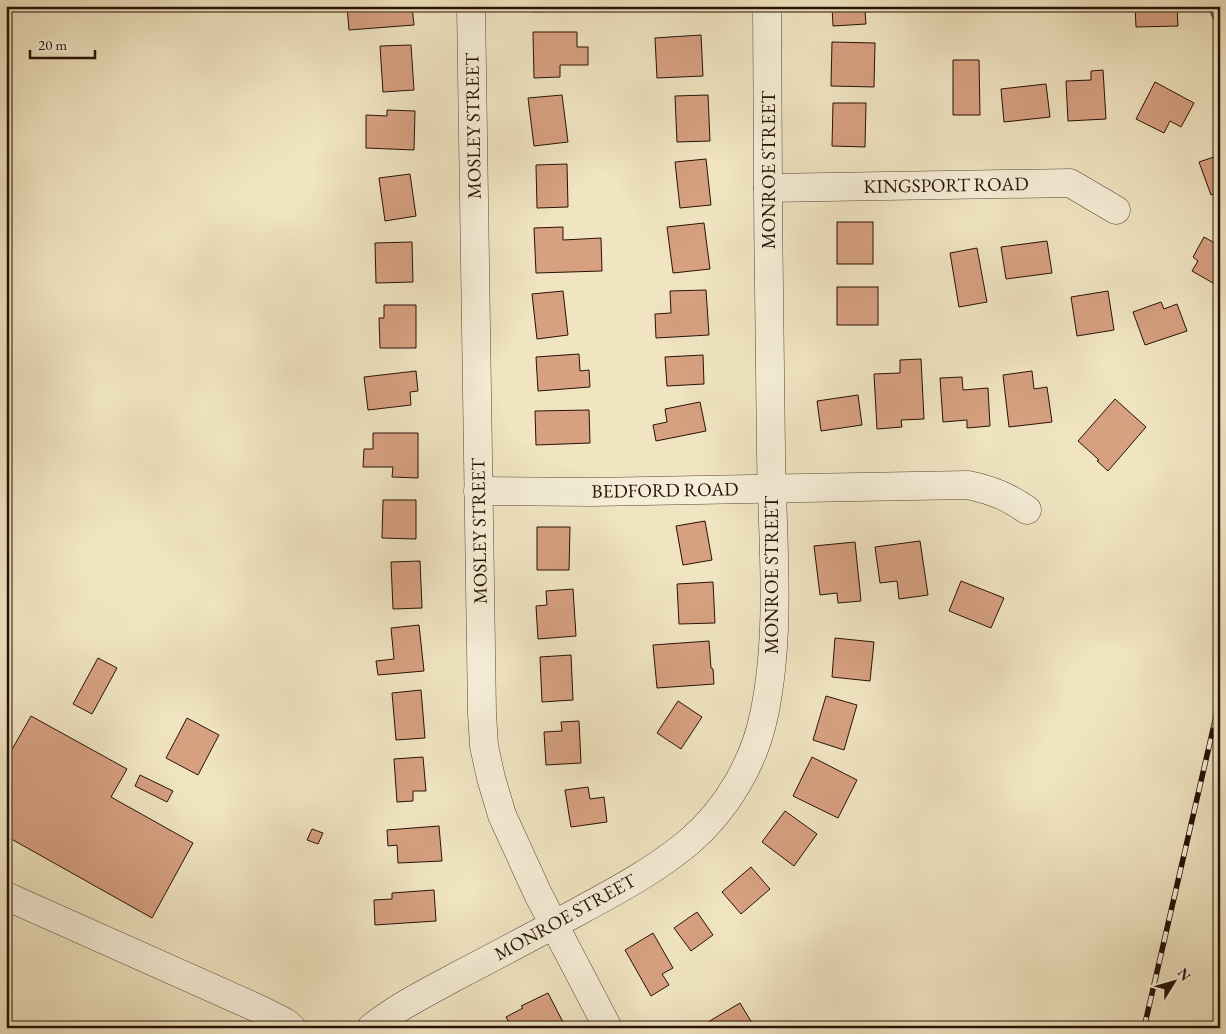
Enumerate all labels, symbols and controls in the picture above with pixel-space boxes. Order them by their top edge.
scale bar [30,28,95,60]
text: 20 m [38,35,67,54]
street label: MOSLEY STREET [459,52,487,199]
street label: MONROE STREET [756,90,781,249]
street label: KINGSPORT ROAD [863,171,1029,199]
street label: MOSLEY STREET [465,457,493,604]
street label: BEDFORD ROAD [591,476,739,504]
street label: MONROE STREET [759,495,784,654]
street label: MONROE STREET [490,868,641,966]
north arrow [1148,956,1198,1006]
text: N [1174,964,1195,985]

